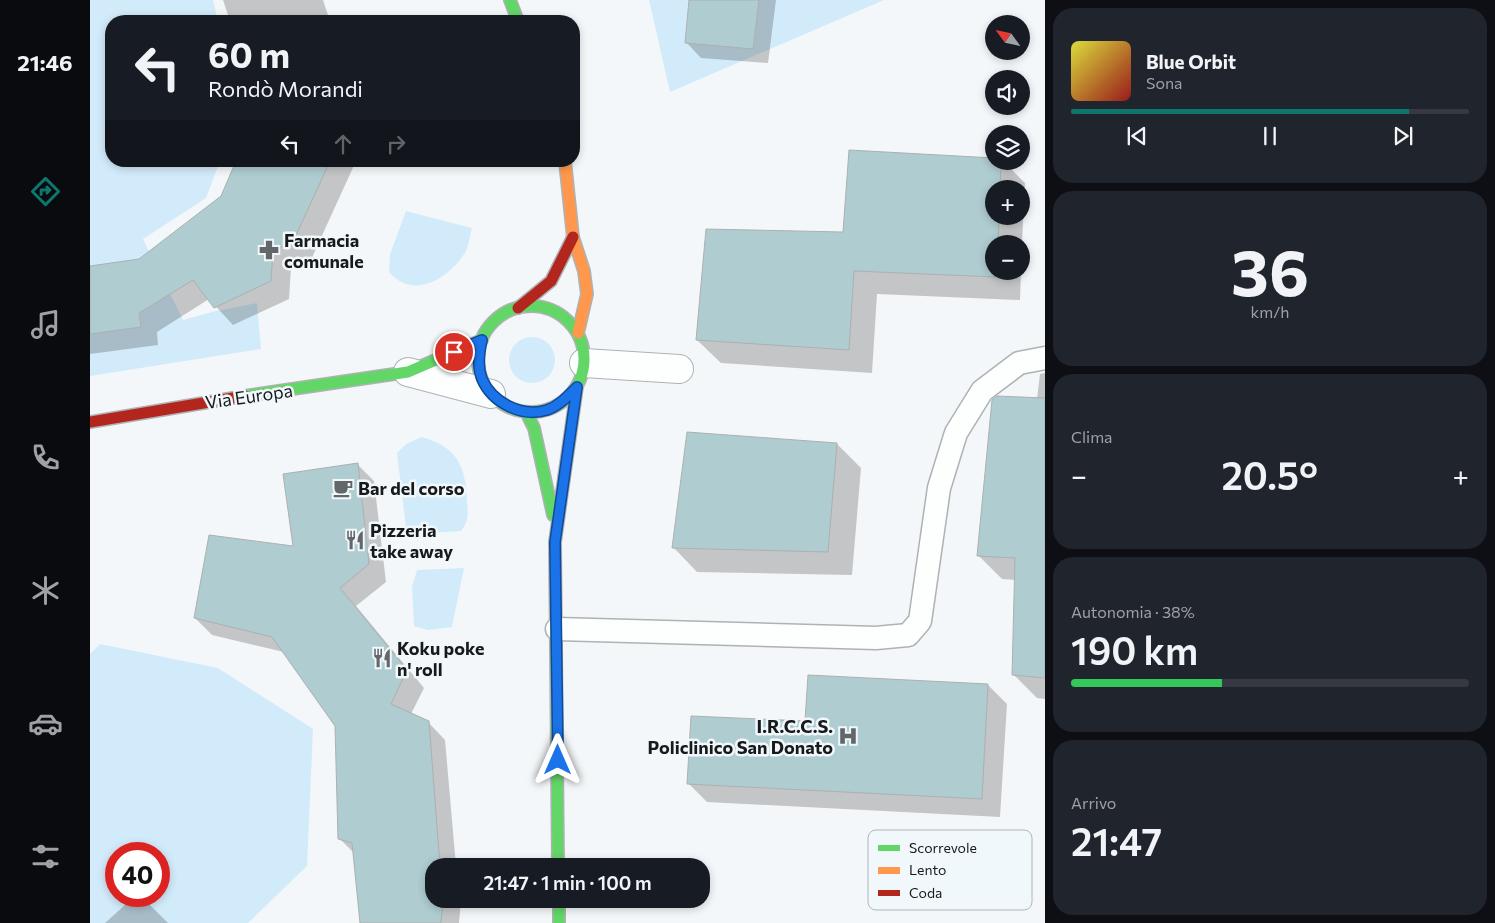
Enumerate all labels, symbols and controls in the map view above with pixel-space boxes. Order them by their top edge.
north arrow [985,15,1030,60]
map controls [985,15,1030,280]
text: 60 m [208,32,290,75]
icon: left [125,35,190,100]
text: 21:46 [17,49,73,76]
text: Blue Orbit [1146,50,1236,73]
button: sound [985,70,1030,115]
text: Sona [1146,73,1182,92]
text: Rondò Morandi [208,75,363,102]
icon: previous [1123,122,1151,150]
icon: pause [1256,122,1284,150]
icon: next [1389,122,1417,150]
button: layers [985,125,1030,170]
icon: left [276,130,304,158]
icon: ahead [329,130,357,158]
icon: right [382,130,410,158]
icon: directions [28,174,63,209]
button: + [985,180,1030,225]
place label: Farmacia comunale [284,229,364,272]
text: 36 [1231,230,1309,309]
button: − [985,235,1030,280]
pharmacy icon: Farmacia comunale [258,239,280,261]
text: km/h [1251,302,1289,321]
icon: music [28,307,63,342]
pin [433,331,475,373]
icon: arrive [440,338,468,366]
street label: Via Europa [204,379,294,413]
text: Clima [1071,427,1112,446]
icon: phone [28,440,63,475]
text: 20.5° [1222,451,1318,498]
text: − [1071,458,1087,492]
text: + [1453,458,1469,492]
cafe icon: Bar del corso [332,477,354,499]
place label: Bar del corso [358,477,465,499]
place label: Pizzeria take away [370,519,453,562]
restaurant icon: Pizzeria take away [344,529,366,551]
icon: climate [28,573,63,608]
text: Autonomia · 38% [1071,602,1195,621]
text: 190 km [1071,626,1198,673]
place label: Koku poke n' roll [397,637,484,680]
restaurant icon: Koku poke n' roll [371,647,393,669]
icon: car [28,706,63,741]
place label: I.R.C.C.S. Policlinico San Donato [648,715,833,758]
hospital icon: I.R.C.C.S. Policlinico San Donato [837,725,859,747]
position arrow [531,733,583,785]
text: Arrivo [1071,793,1116,812]
text: 21:47 [1071,817,1162,864]
legend [868,830,1032,910]
icon: filters [28,839,63,874]
text: Scorrevole [909,839,977,856]
speed limit sign: 40 [105,842,170,907]
text: Lento [909,861,946,878]
text: 21:47 · 1 min · 100 m [483,871,652,894]
text: Coda [909,884,942,901]

